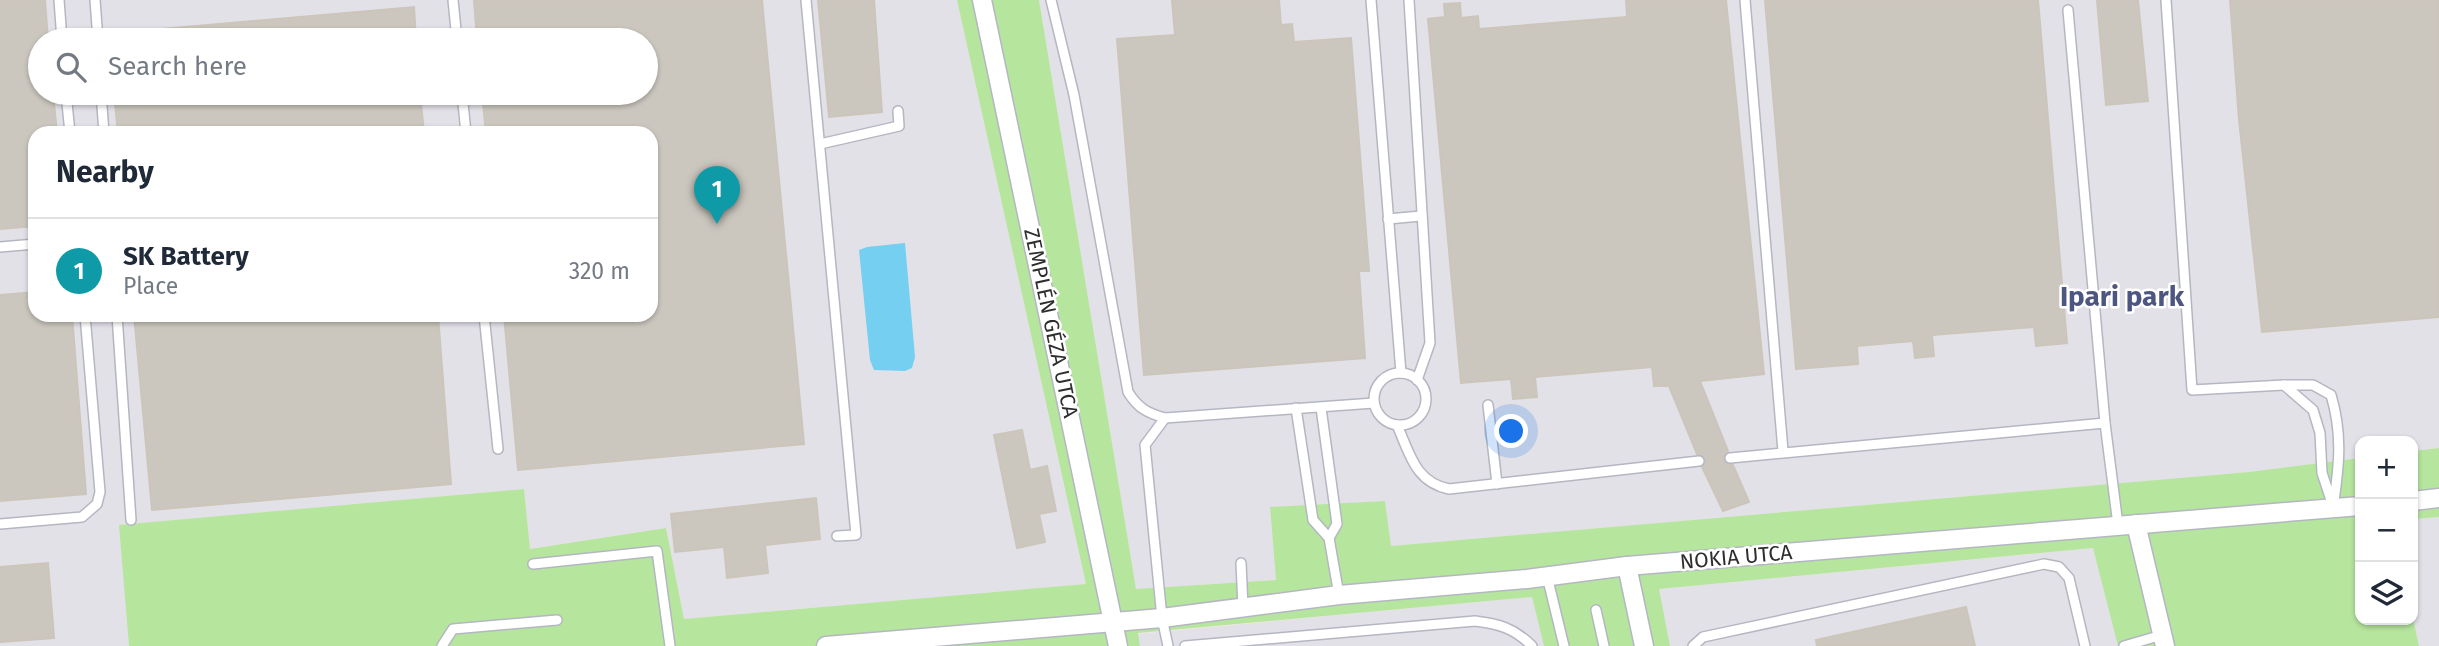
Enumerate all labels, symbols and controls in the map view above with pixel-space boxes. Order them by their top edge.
search box [28,28,658,105]
icon: search [52,48,90,86]
text: Search here [108,51,247,82]
text: Nearby [56,154,154,190]
pin: 1 [694,166,740,224]
street label: ZEMPLÉN GÉZA UTCA [1018,226,1084,420]
text: SK Battery [123,241,249,272]
text: 1 [74,257,84,285]
text: 320 m [569,257,630,285]
text: Place [123,272,178,300]
district label: Ipari park [2060,280,2185,313]
your location [1494,414,1528,448]
map controls [2355,436,2418,625]
button: + [2355,436,2418,499]
button: − [2355,499,2418,562]
street label: NOKIA UTCA [1679,539,1793,575]
button: layers [2355,562,2418,625]

